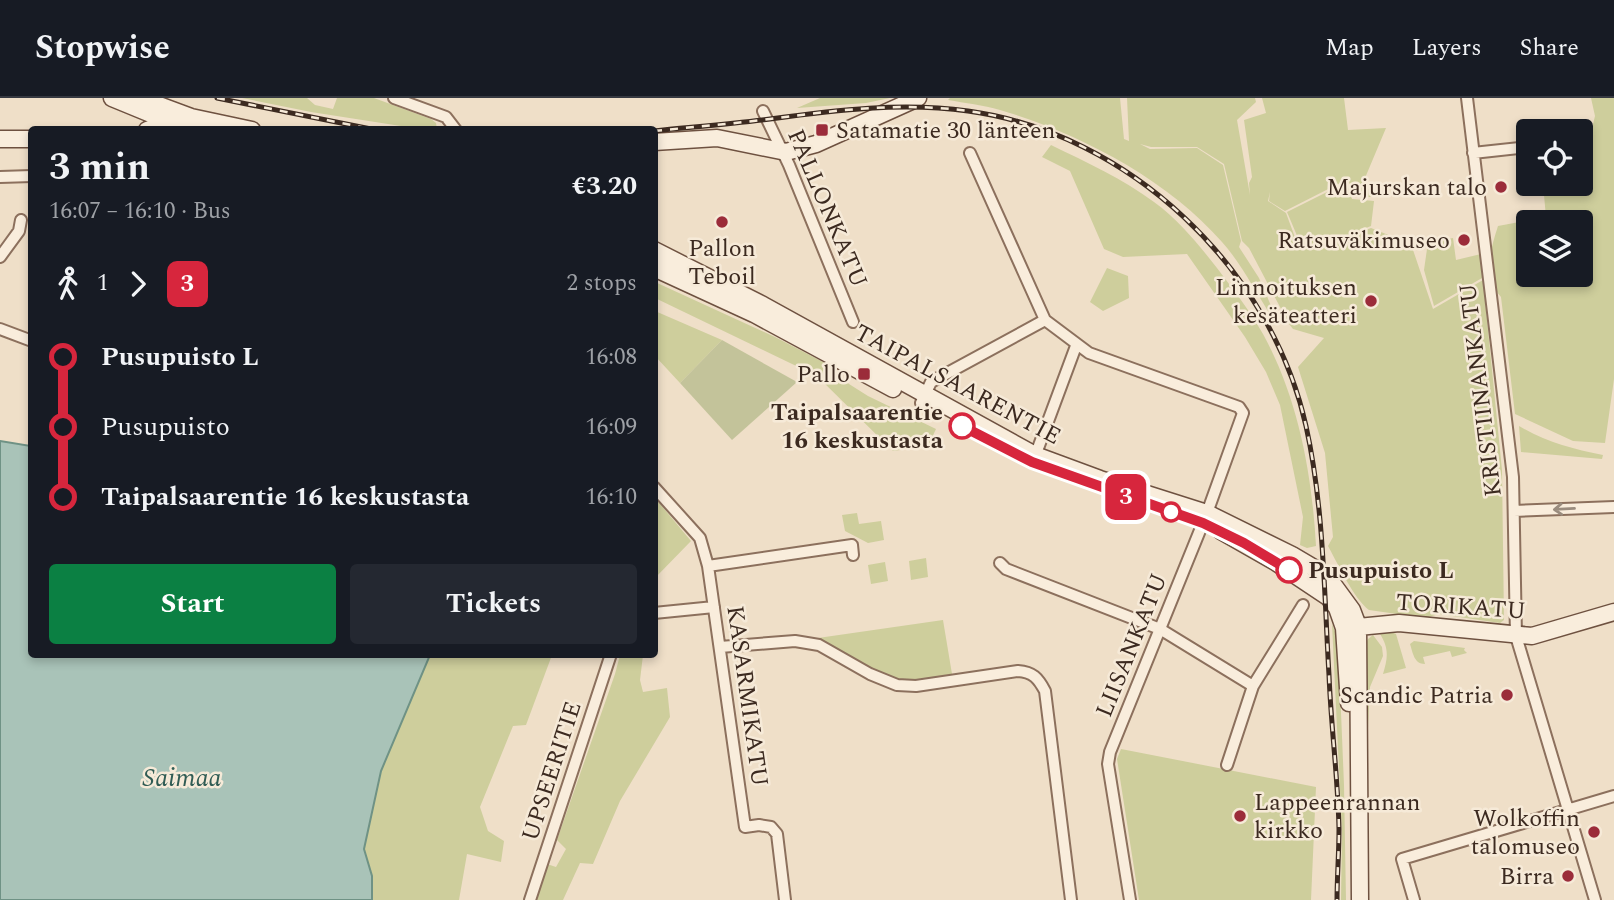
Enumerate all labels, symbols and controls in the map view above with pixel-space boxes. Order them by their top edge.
text: Stopwise [35,23,170,73]
text: Map [1325,30,1374,66]
text: Layers [1412,30,1482,66]
text: Share [1520,30,1579,66]
place label: Satamatie 30 länteen [836,113,1056,149]
map controls [1516,119,1593,287]
button: locate [1516,119,1593,196]
marker: Satamatie 30 länteen [814,122,830,138]
street label: PALLONKATU [777,123,877,293]
text: 3 min [49,139,150,197]
text: €3.20 [572,166,637,206]
place label: Majurskan talo [1326,170,1487,206]
marker: Majurskan talo [1493,179,1509,195]
text: 16:07 – 16:10 · Bus [49,194,231,229]
button: layers [1516,210,1593,287]
marker: Pallon Teboil [714,214,730,230]
place label: Ratsuväkimuseo [1277,223,1450,259]
place label: Pallon Teboil [688,231,756,295]
marker: Ratsuväkimuseo [1456,232,1472,248]
icon: walk [49,265,87,303]
icon: forward [119,265,157,303]
text: 1 [97,266,109,301]
text: 3 [181,266,194,302]
text: 2 stops [567,266,637,301]
place label: Linnoituksen kesäteatteri [1215,270,1357,334]
street label: KRISTIINANKATU [1450,281,1512,499]
marker: Linnoituksen kesäteatteri [1363,293,1379,309]
street label: TAIPALSAARENTIE [848,315,1067,455]
text: Pusupuisto L [101,337,259,377]
text: 16:08 [585,340,637,375]
place label: Pallo [796,357,850,393]
marker: Pallo [856,366,872,382]
place label: Taipalsaarentie 16 keskustasta [771,395,944,459]
text: Pusupuisto [101,407,230,447]
text: 16:09 [585,410,637,445]
marker: Taipalsaarentie 16 keskustasta [949,413,975,439]
line badge: 3 [1103,474,1149,520]
text: Taipalsaarentie 16 keskustasta [101,477,469,517]
text: 3 [1119,479,1133,515]
text: 16:10 [585,480,637,515]
unlabelled marker [1161,502,1181,522]
one-way arrow [1553,502,1576,515]
place label: Pusupuisto L [1308,553,1454,589]
marker: Pusupuisto L [1276,557,1302,583]
button: Start [49,564,336,644]
button: Tickets [350,564,637,644]
street label: LIISANKATU [1087,568,1177,723]
street label: TORIKATU [1395,585,1527,629]
street label: KASARMIKATU [716,603,778,789]
place label: Scandic Patria [1340,678,1493,714]
marker: Scandic Patria [1499,687,1515,703]
street label: UPSEERITIE [512,697,592,846]
water label: Saimaa [142,758,222,798]
place label: Lappeenrannan kirkko [1254,785,1420,849]
place label: Wolkoffin talomuseo [1471,801,1580,865]
marker: Lappeenrannan kirkko [1232,808,1248,824]
marker: Wolkoffin talomuseo [1586,824,1602,840]
place label: Birra [1500,859,1554,895]
marker: Birra [1560,868,1576,884]

